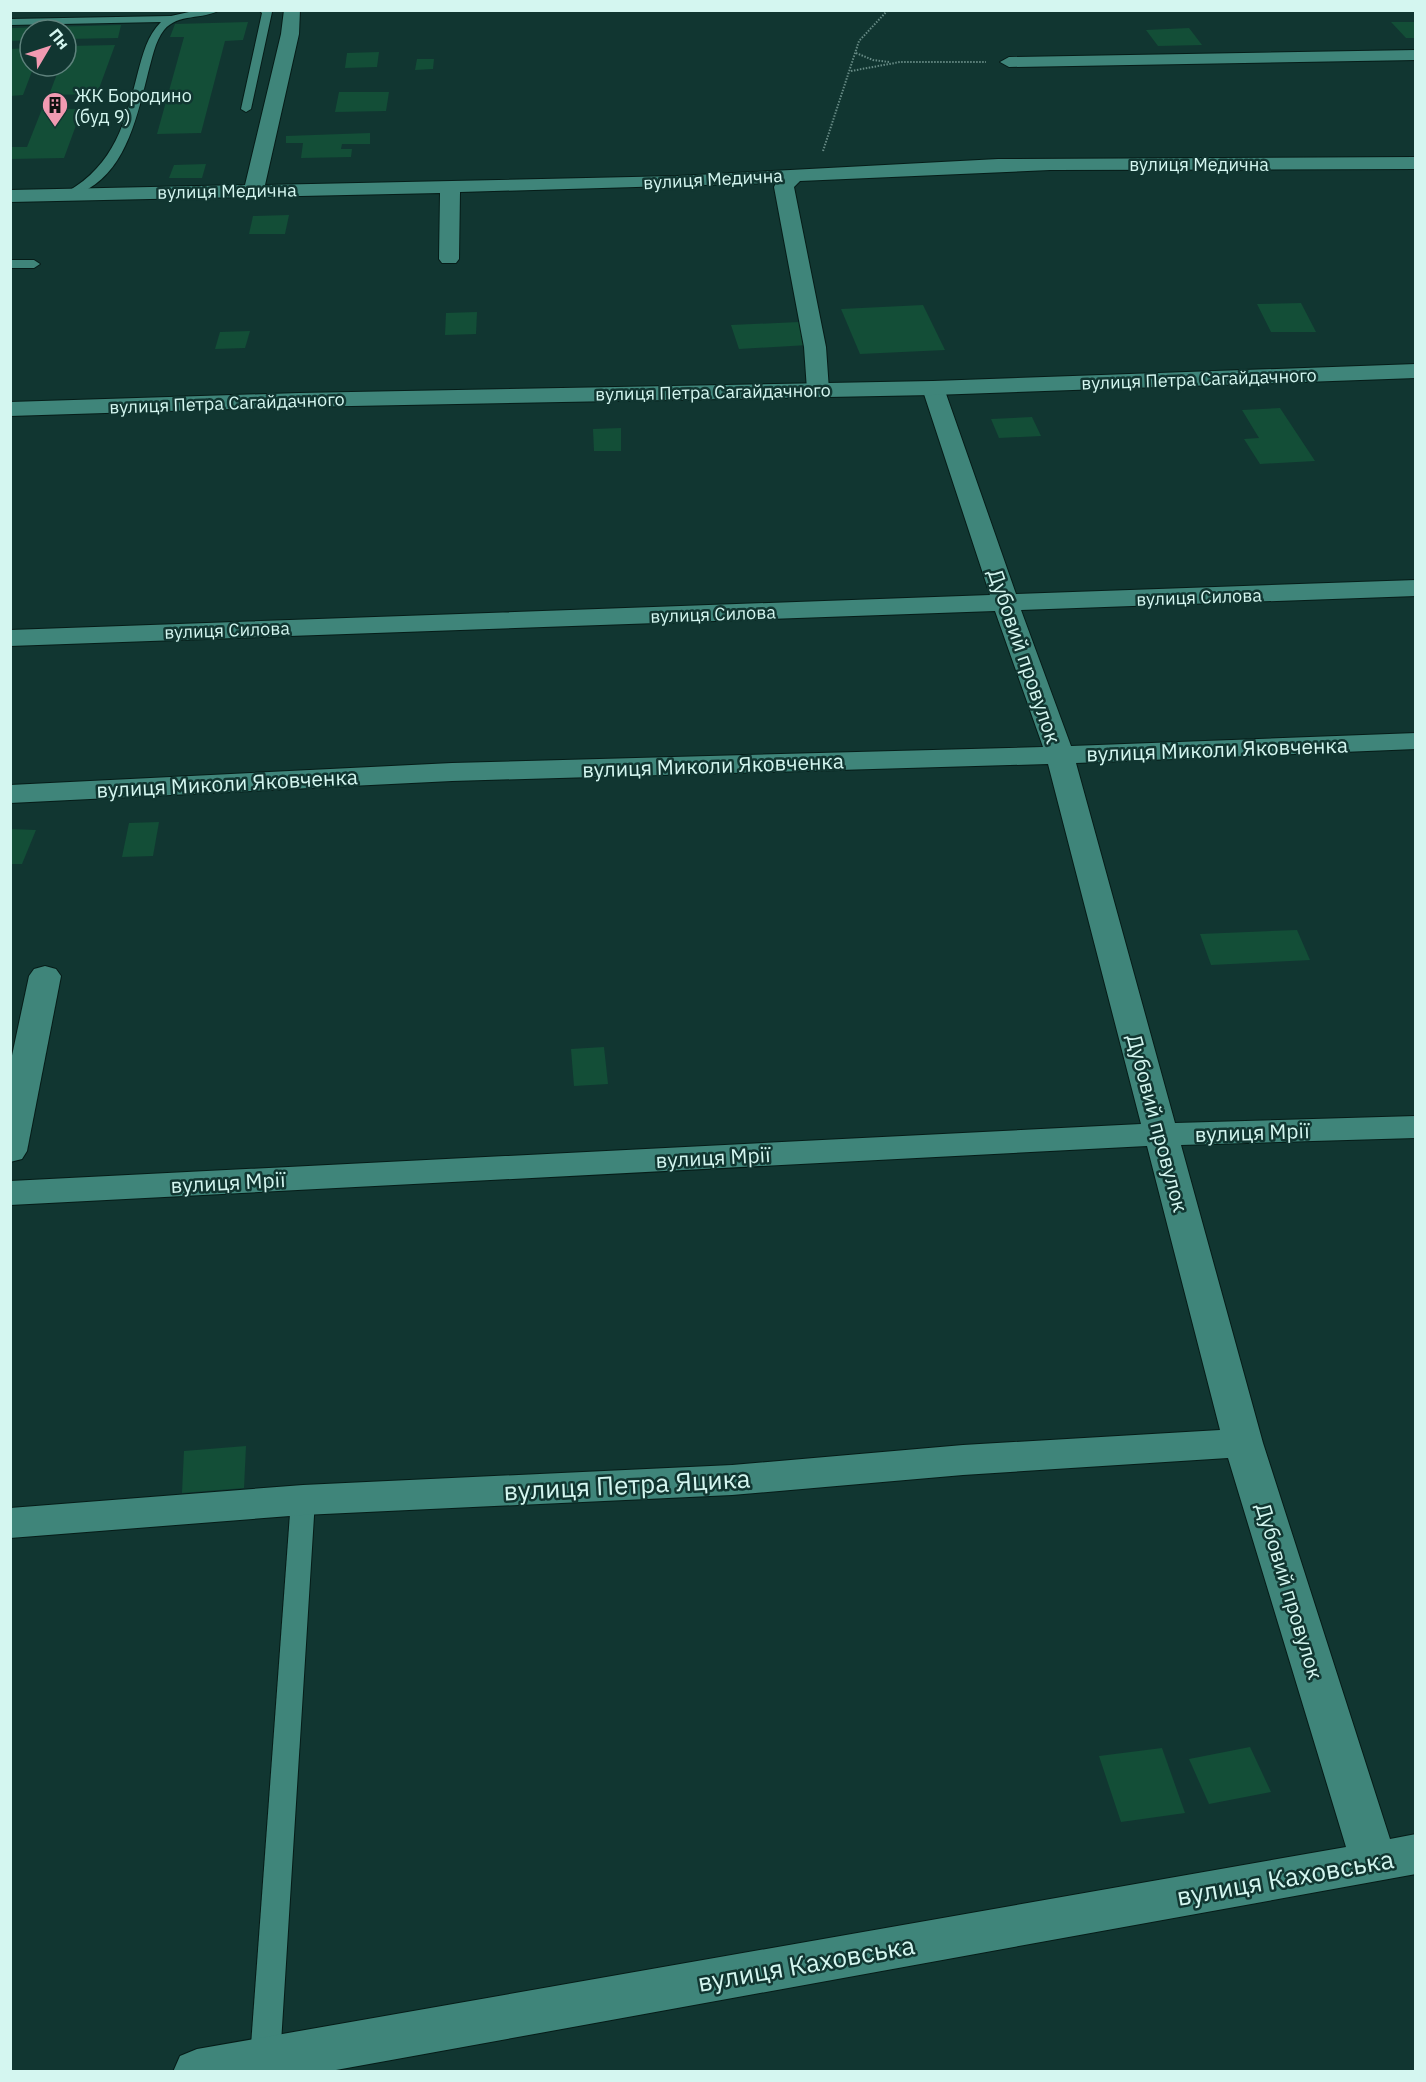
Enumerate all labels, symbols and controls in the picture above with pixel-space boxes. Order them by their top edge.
north arrow [18,18,78,78]
text: Пн [45,24,74,53]
place label: ЖК Бородино (буд 9) [74,84,192,128]
building icon: ЖК Бородино (буд 9) [40,90,70,128]
street label: вулиця Медична [1129,153,1269,176]
street label: вулиця Медична [643,164,784,194]
street label: вулиця Медична [157,178,297,204]
street label: вулиця Петра Сагайдачного [1081,363,1317,395]
street label: вулиця Петра Сагайдачного [595,378,831,406]
street label: вулиця Петра Сагайдачного [109,387,345,419]
street label: Дубовий провулок [982,565,1068,747]
street label: вулиця Силова [1136,583,1263,611]
street label: вулиця Силова [650,600,777,628]
street label: вулиця Силова [164,616,291,644]
street label: вулиця Миколи Яковченка [1086,730,1348,768]
street label: вулиця Миколи Яковченка [582,746,844,784]
street label: вулиця Миколи Яковченка [95,762,359,804]
street label: Дубовий провулок [1121,1031,1195,1215]
street label: вулиця Мрії [1194,1116,1311,1148]
street label: вулиця Мрії [655,1140,772,1174]
street label: вулиця Мрії [170,1165,287,1199]
street label: вулиця Петра Яцика [503,1461,751,1507]
street label: Дубовий провулок [1250,1499,1330,1683]
street label: вулиця Каховська [1174,1841,1396,1913]
street label: вулиця Каховська [695,1927,917,1999]

